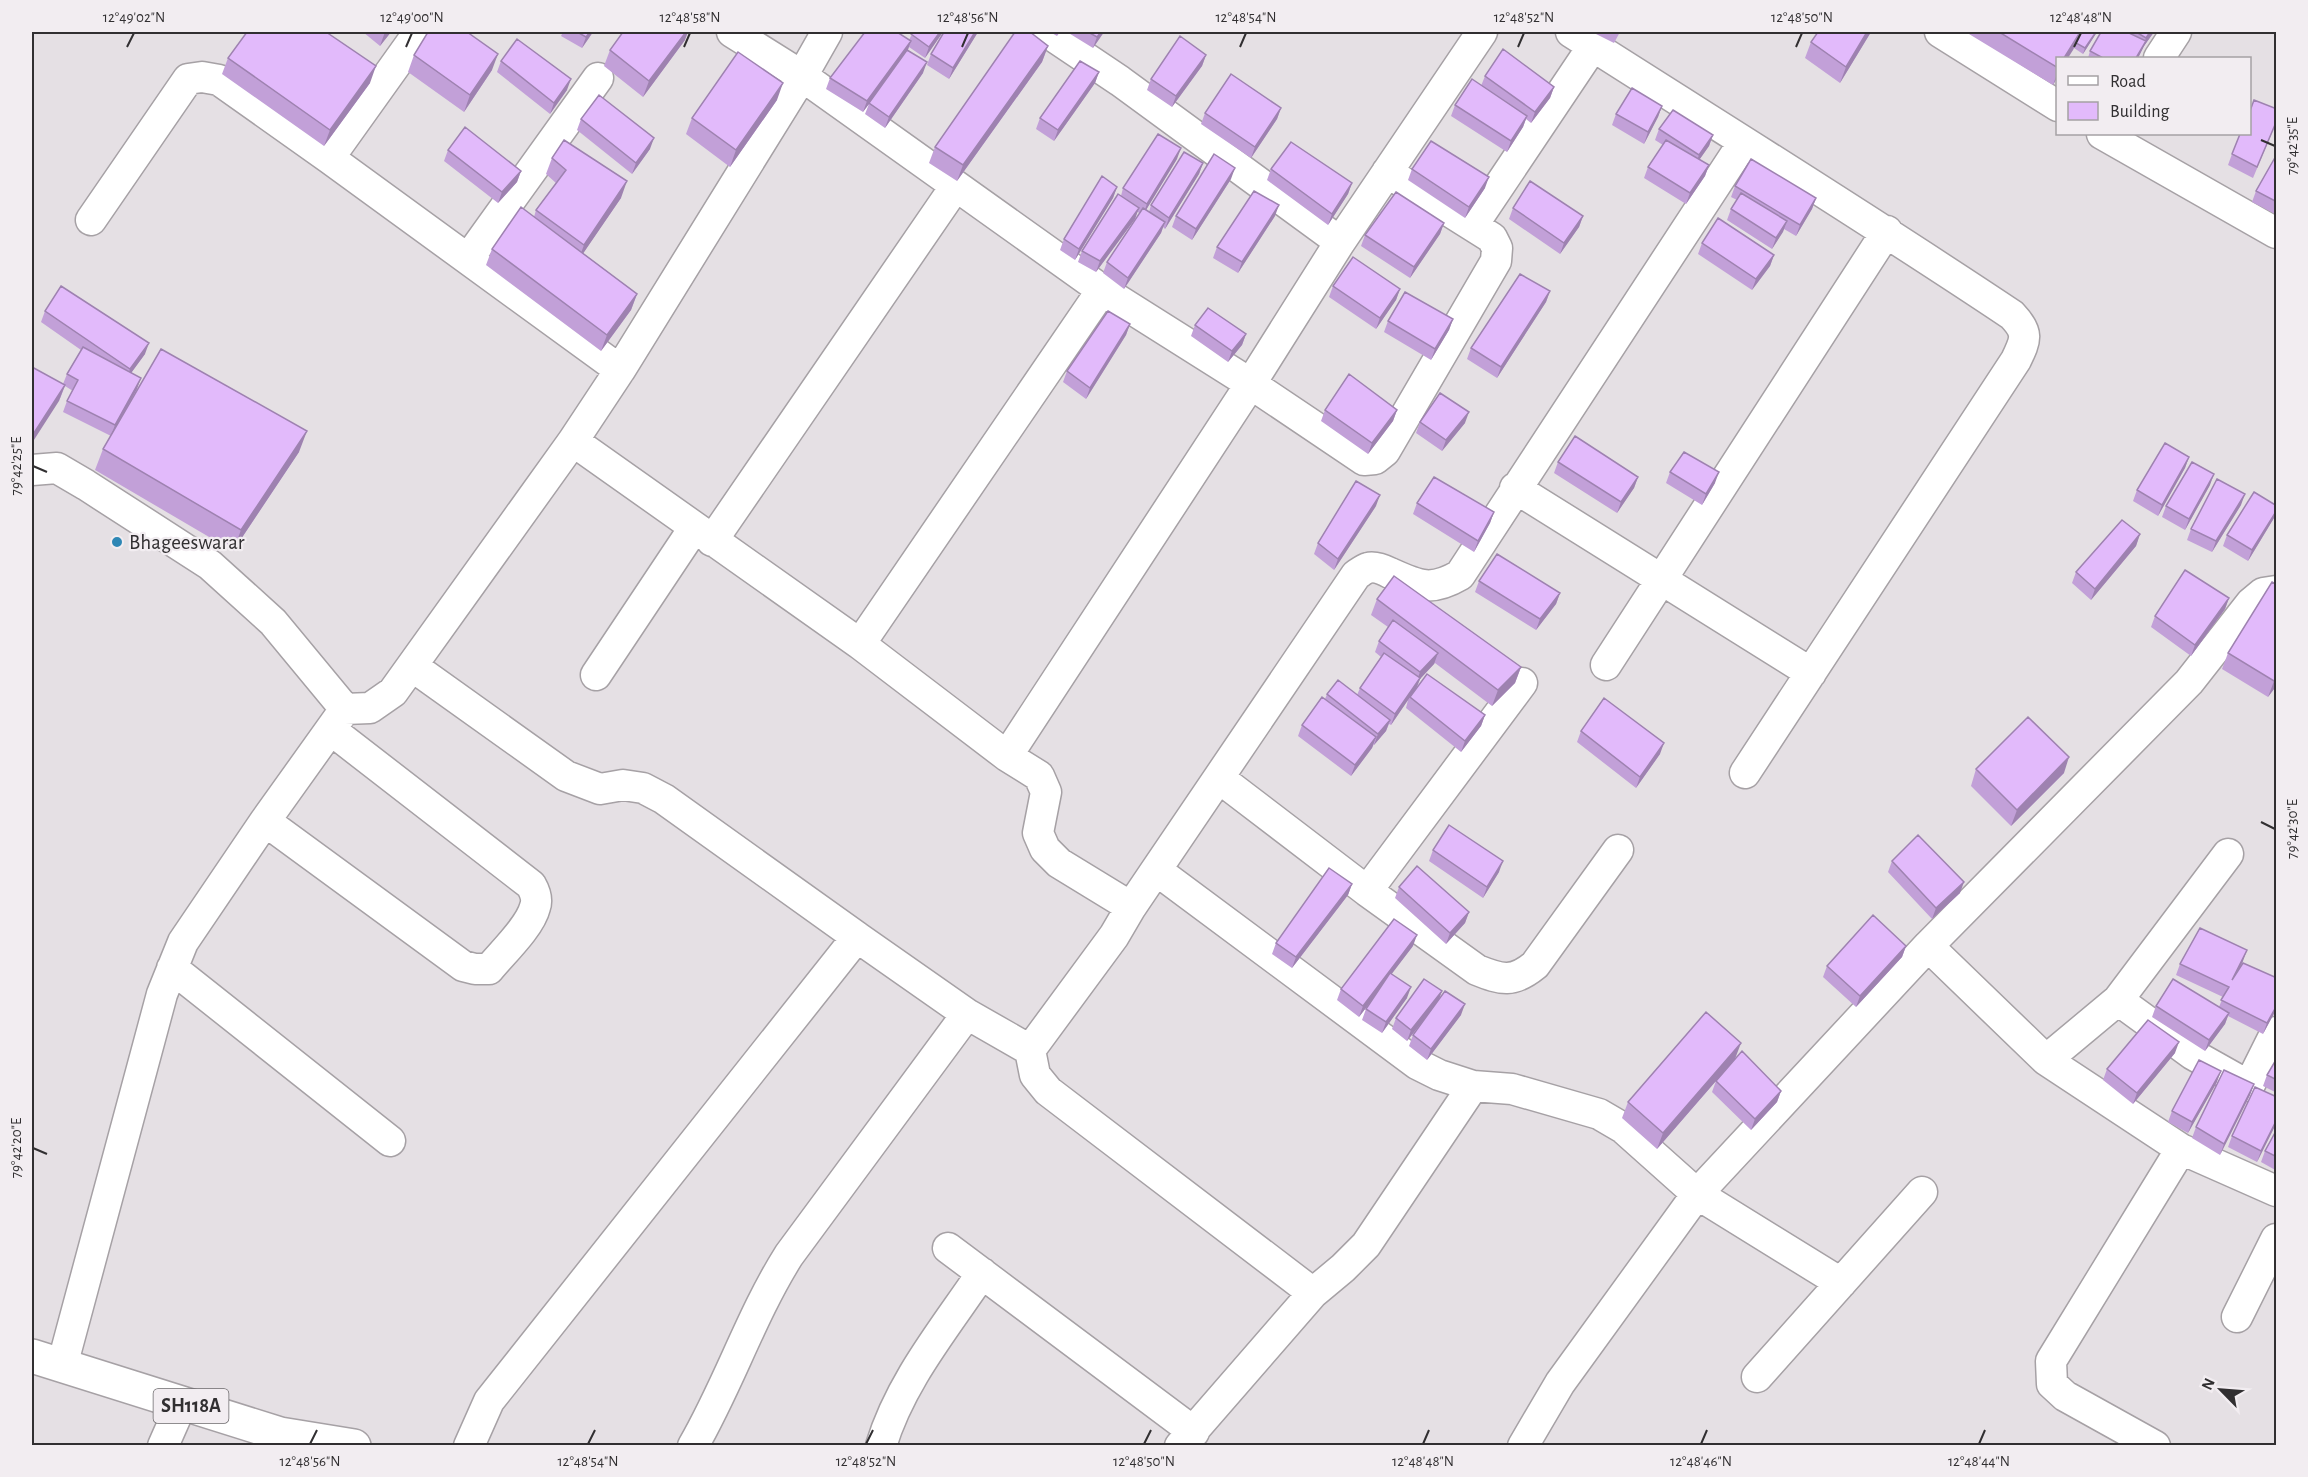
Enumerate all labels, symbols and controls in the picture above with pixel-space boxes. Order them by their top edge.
text: 12°49'02"N [103,10,165,25]
text: 12°49'00"N [380,10,444,25]
text: 12°48'58"N [659,10,721,25]
text: 12°48'56"N [938,10,998,25]
text: 12°48'54"N [1215,10,1277,25]
text: 12°48'52"N [1494,10,1554,25]
text: 12°48'50"N [1771,10,1833,25]
text: 12°48'48"N [2050,10,2112,25]
legend [2056,57,2251,135]
text: Road [2110,73,2146,91]
text: Building [2110,103,2170,121]
text: 79°42'35"E [2285,117,2300,175]
text: 79°42'25"E [9,437,24,495]
place label: Bhageeswarar [129,532,245,553]
marker: Bhageeswarar [110,535,124,549]
text: 79°42'30"E [2285,799,2300,859]
text: 79°42'20"E [9,1118,24,1178]
north arrow [2191,1360,2251,1420]
text: N [2199,1376,2218,1393]
road number: SH118A [154,1389,228,1423]
text: 12°48'56"N [280,1454,340,1469]
text: 12°48'54"N [557,1454,619,1469]
text: 12°48'52"N [836,1454,896,1469]
text: 12°48'50"N [1113,1454,1175,1469]
text: 12°48'48"N [1392,1454,1454,1469]
text: 12°48'46"N [1670,1454,1732,1469]
text: 12°48'44"N [1948,1454,2010,1469]

